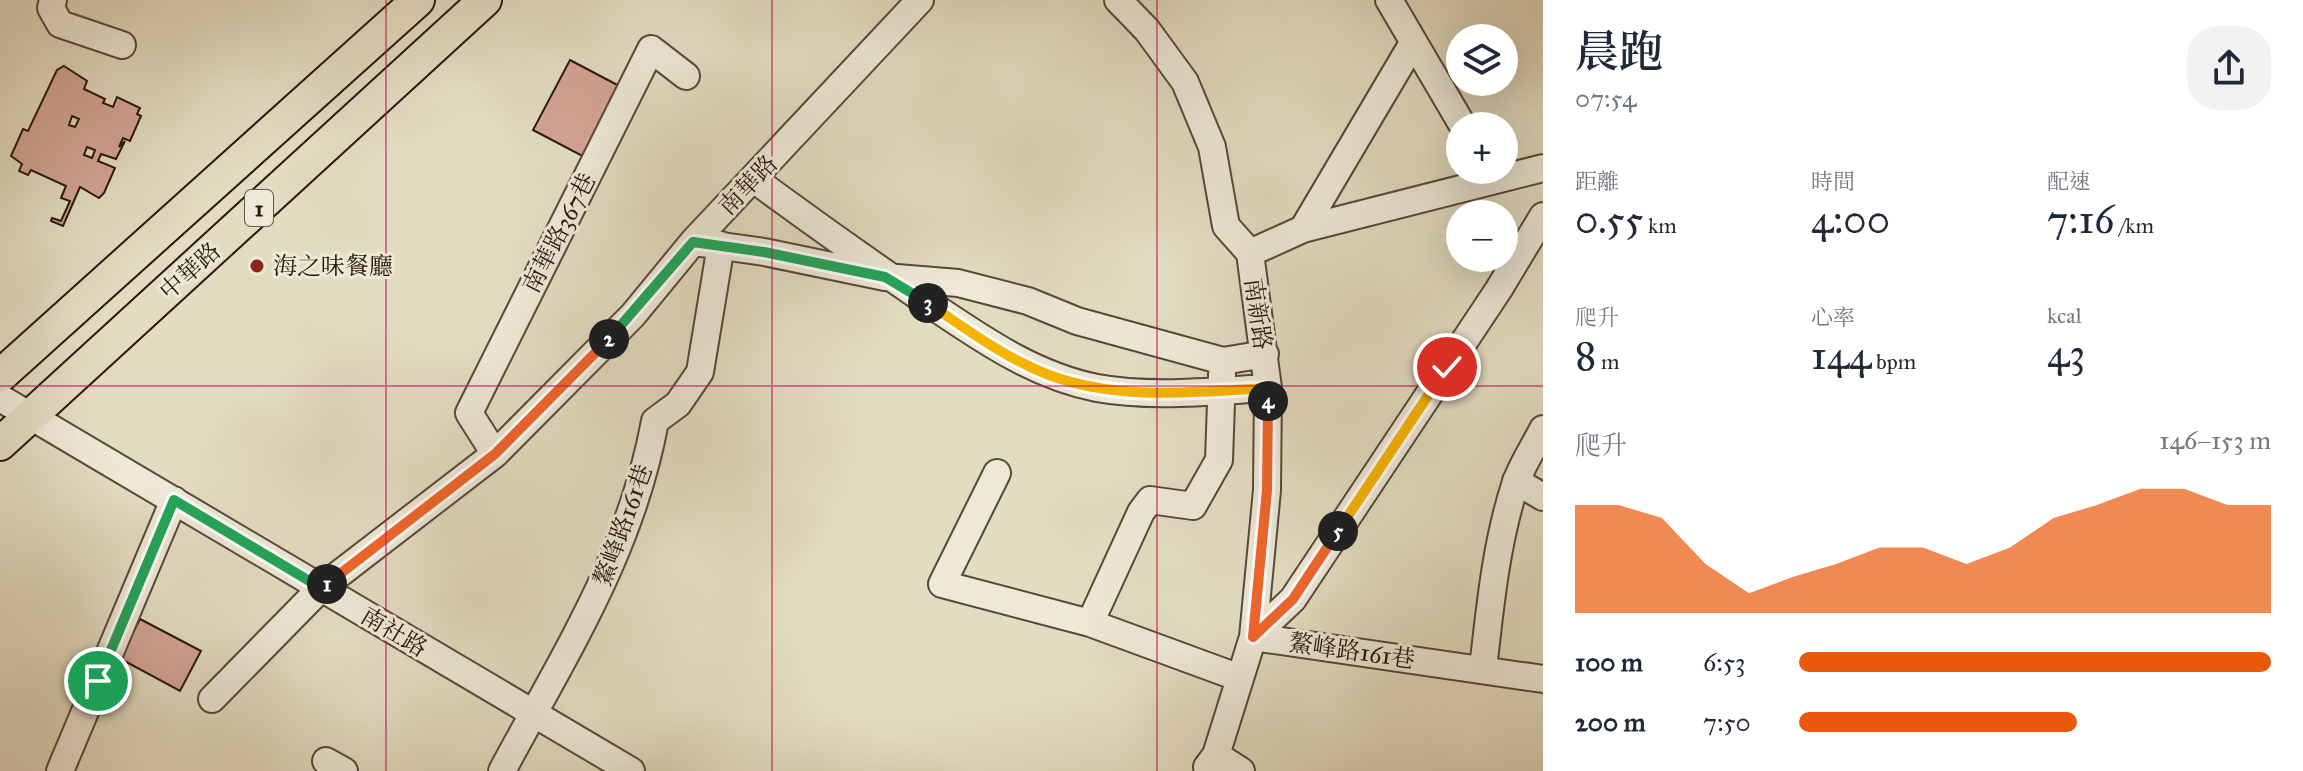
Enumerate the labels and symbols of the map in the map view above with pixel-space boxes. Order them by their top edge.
street label: 南華路 [712,149,784,221]
street label: 南華路367巷 [516,168,602,298]
road number: 1 [245,190,273,226]
street label: 中華路 [153,236,227,306]
place label: 海之味餐廳 [273,251,393,281]
marker: 海之味餐廳 [248,257,266,275]
street label: 南新路 [1238,276,1278,352]
pin: 3 [908,283,948,323]
pin: 2 [589,319,629,359]
pin [1413,333,1481,401]
pin: 4 [1248,381,1288,421]
street label: 鰲峰路161巷 [587,460,659,590]
pin: 5 [1318,511,1358,551]
pin: 1 [307,564,347,604]
street label: 南社路 [355,601,433,663]
street label: 鰲峰路161巷 [1287,627,1417,675]
pin [64,647,132,715]

